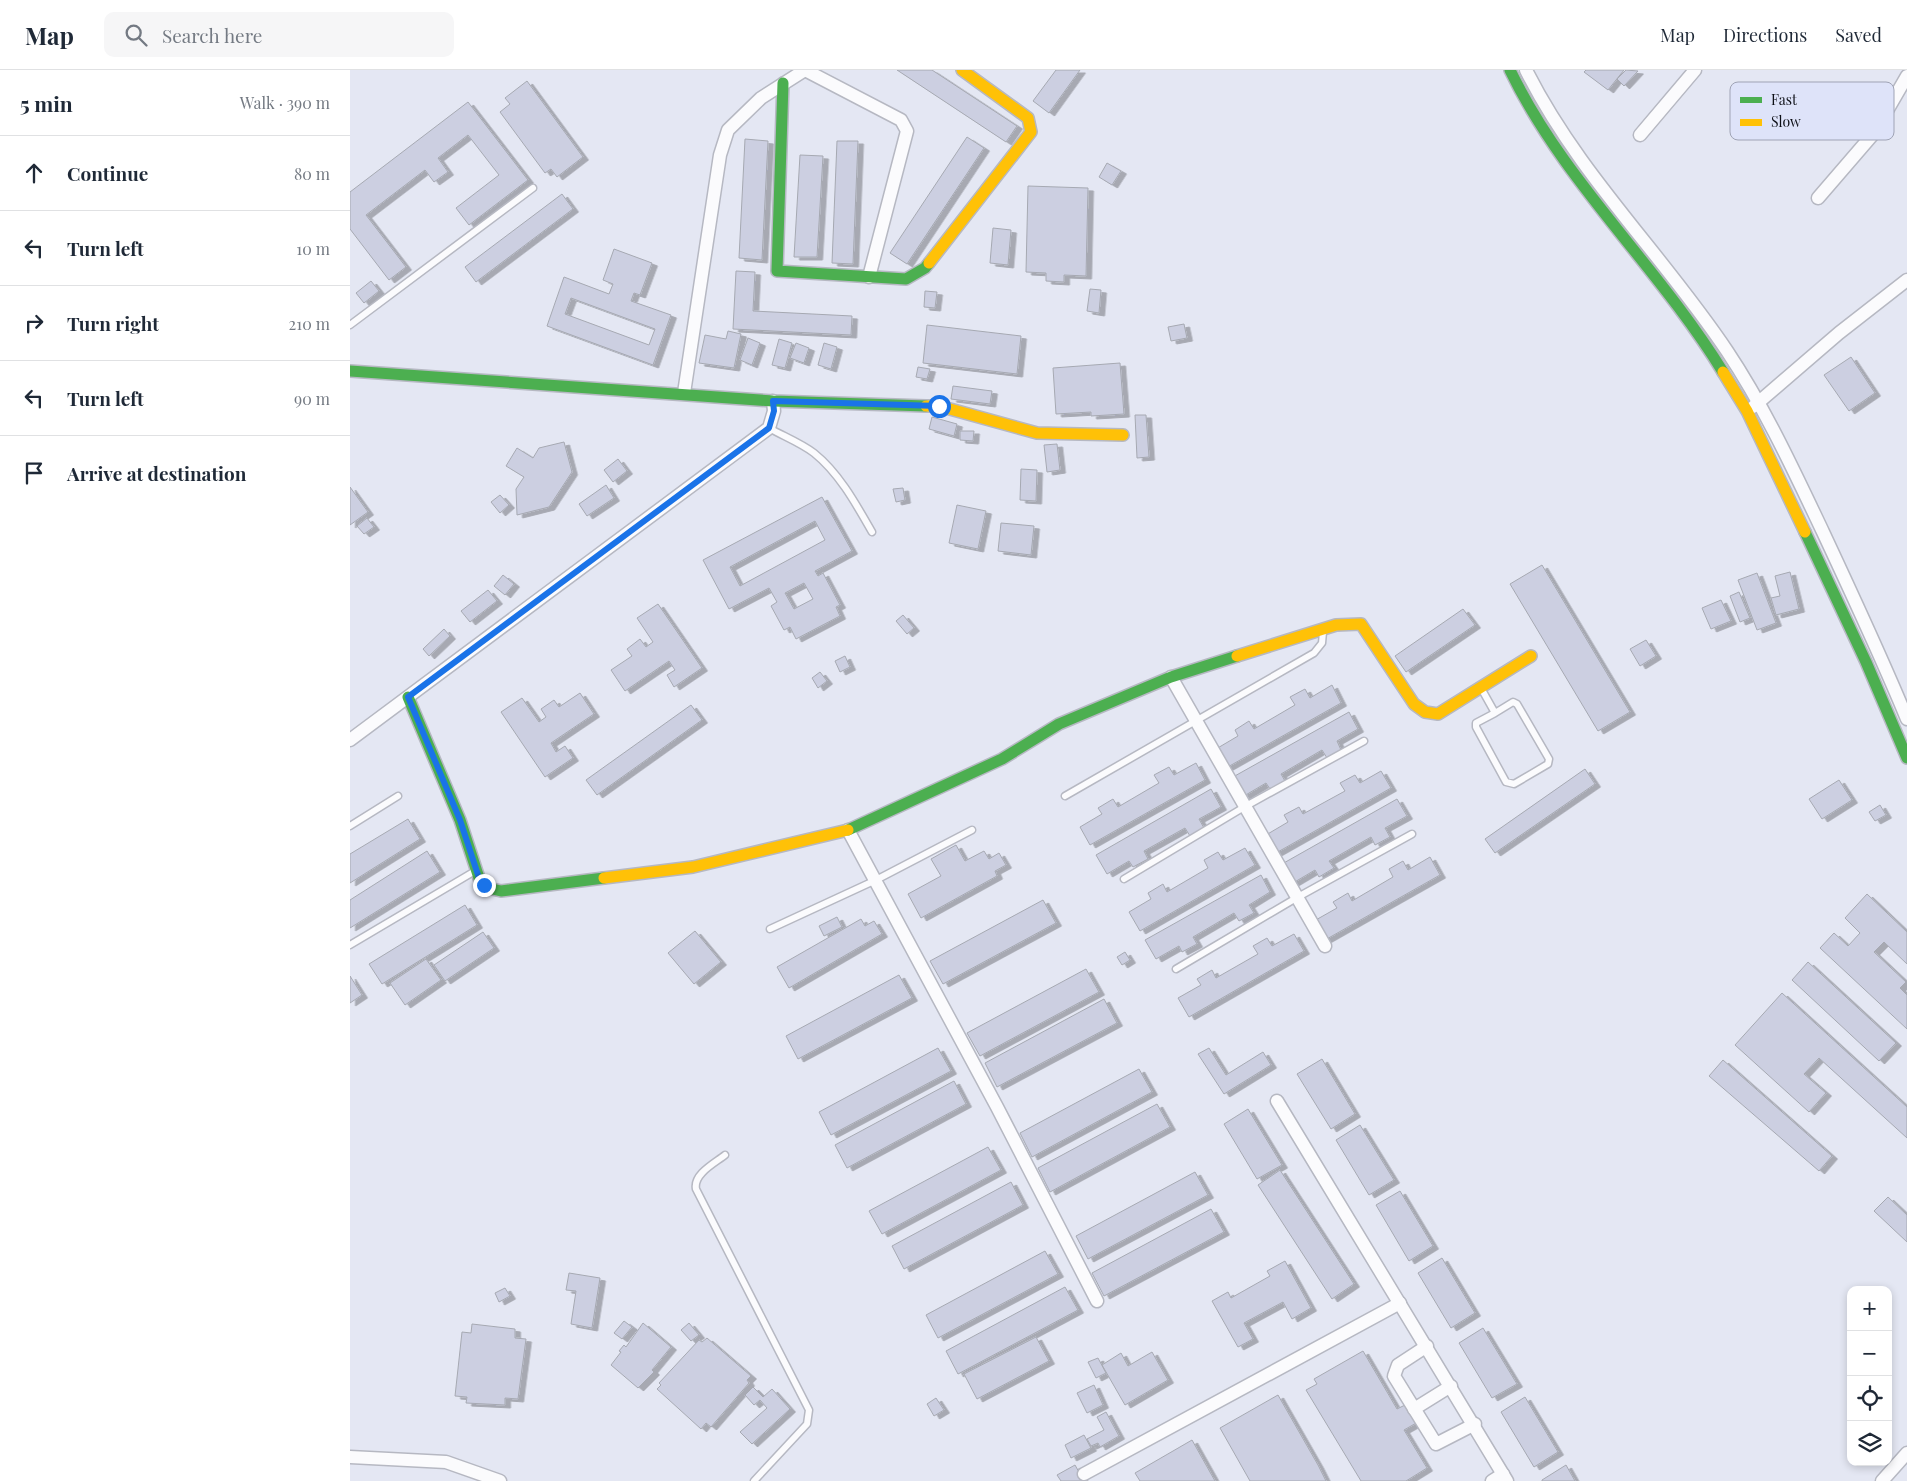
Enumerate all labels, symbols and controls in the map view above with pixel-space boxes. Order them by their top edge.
search box [104,12,454,57]
text: Map [25,19,74,51]
icon: search [122,21,150,49]
text: Search here [162,22,262,48]
text: Map [1660,23,1695,47]
text: Directions [1723,23,1807,47]
text: Saved [1835,23,1882,47]
legend [1730,82,1894,140]
text: 5 min [20,89,73,117]
text: Fast [1771,90,1798,109]
text: Walk · 390 m [240,92,330,113]
text: Slow [1771,112,1801,131]
icon: ahead [20,159,48,187]
text: Continue [67,160,148,186]
text: 80 m [294,163,330,184]
icon: left [20,234,48,262]
text: Turn left [67,235,144,261]
text: 10 m [296,238,330,259]
icon: right [20,309,48,337]
text: Turn right [67,310,159,336]
text: 210 m [289,313,330,334]
icon: left [20,384,48,412]
text: Turn left [67,385,144,411]
text: 90 m [294,388,330,409]
route start [928,395,951,418]
icon: arrive [20,459,48,487]
text: Arrive at destination [67,460,247,486]
route end [473,874,496,897]
map controls [1847,1286,1892,1466]
button: + [1847,1286,1892,1331]
button: − [1847,1331,1892,1376]
button: locate [1847,1376,1892,1421]
button: layers [1847,1421,1892,1466]

